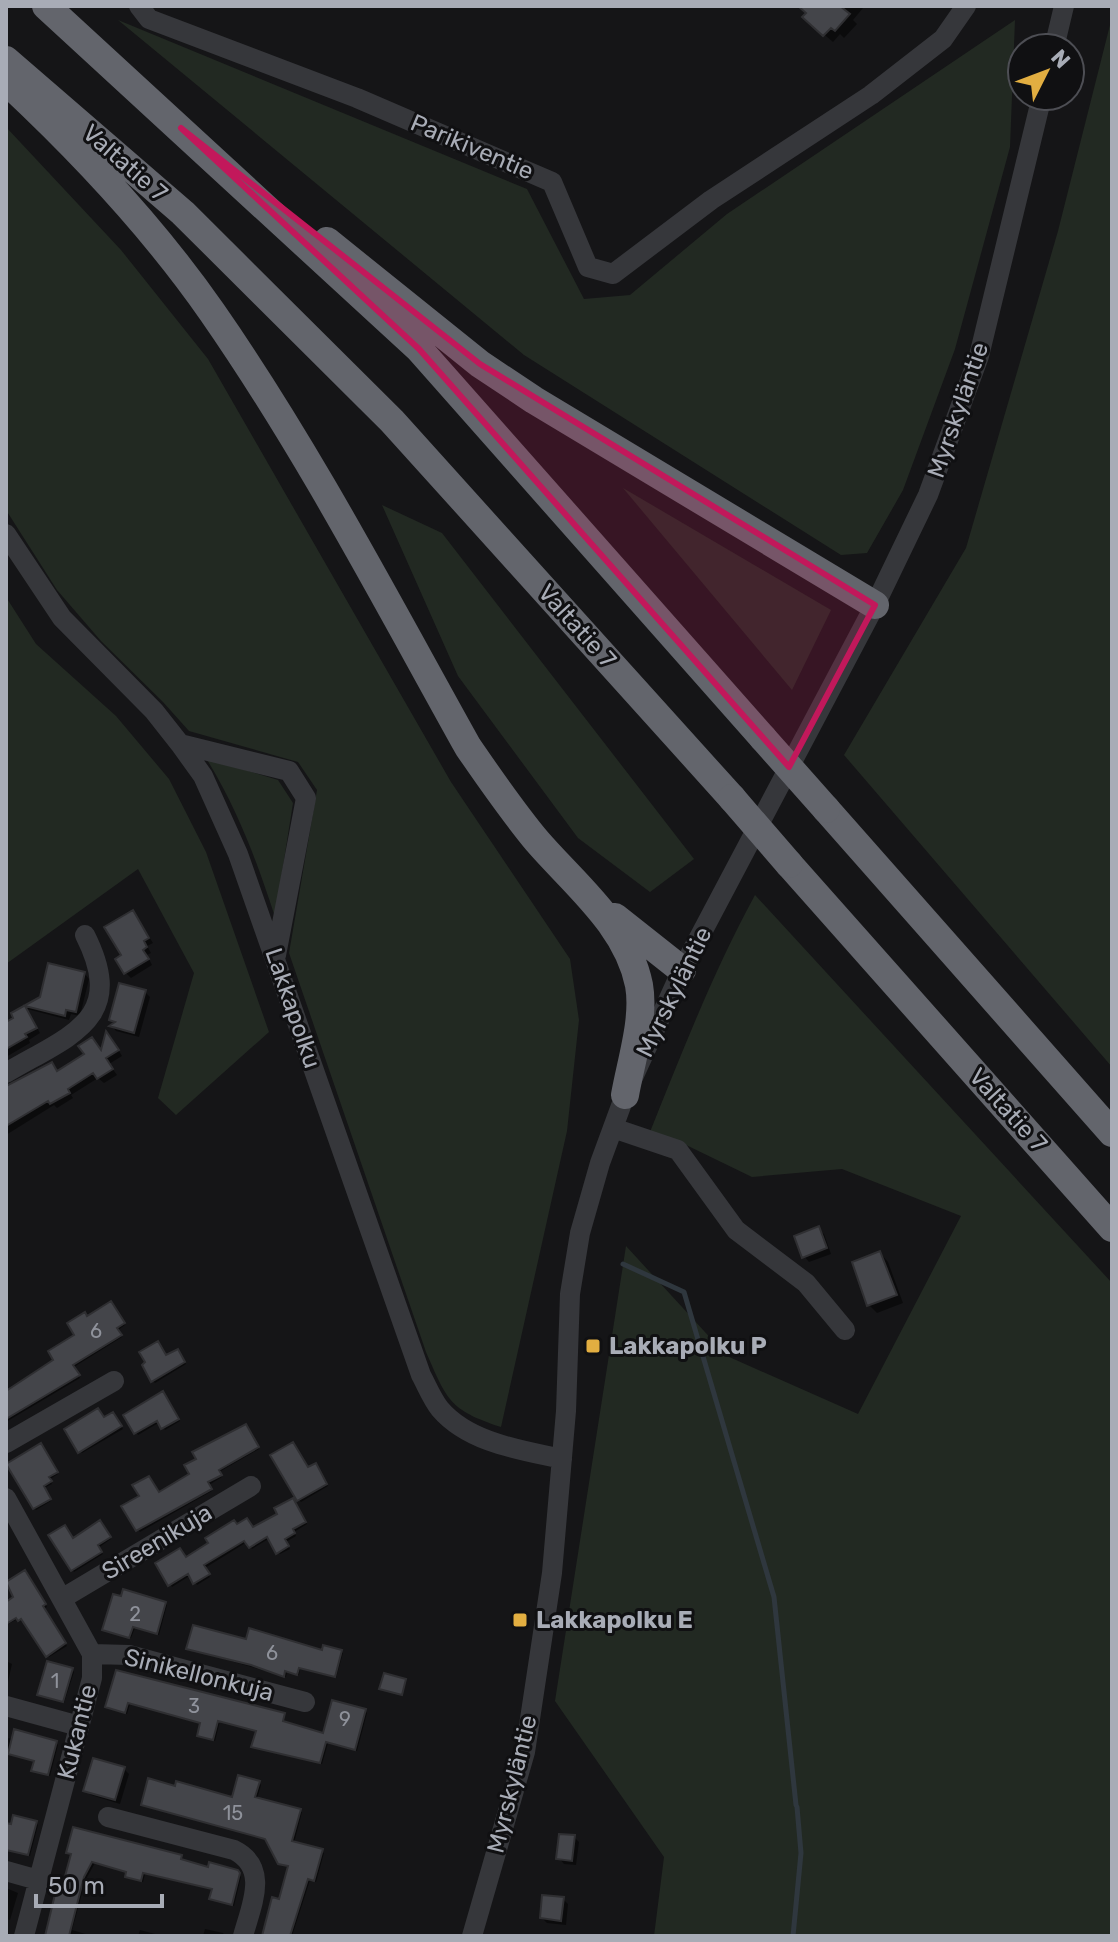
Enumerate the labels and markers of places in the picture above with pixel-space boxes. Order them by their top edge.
place label: Lakkapolku P [609,1332,767,1360]
marker: Lakkapolku P [584,1337,602,1355]
place label: Lakkapolku E [536,1606,693,1634]
marker: Lakkapolku E [511,1611,529,1629]

